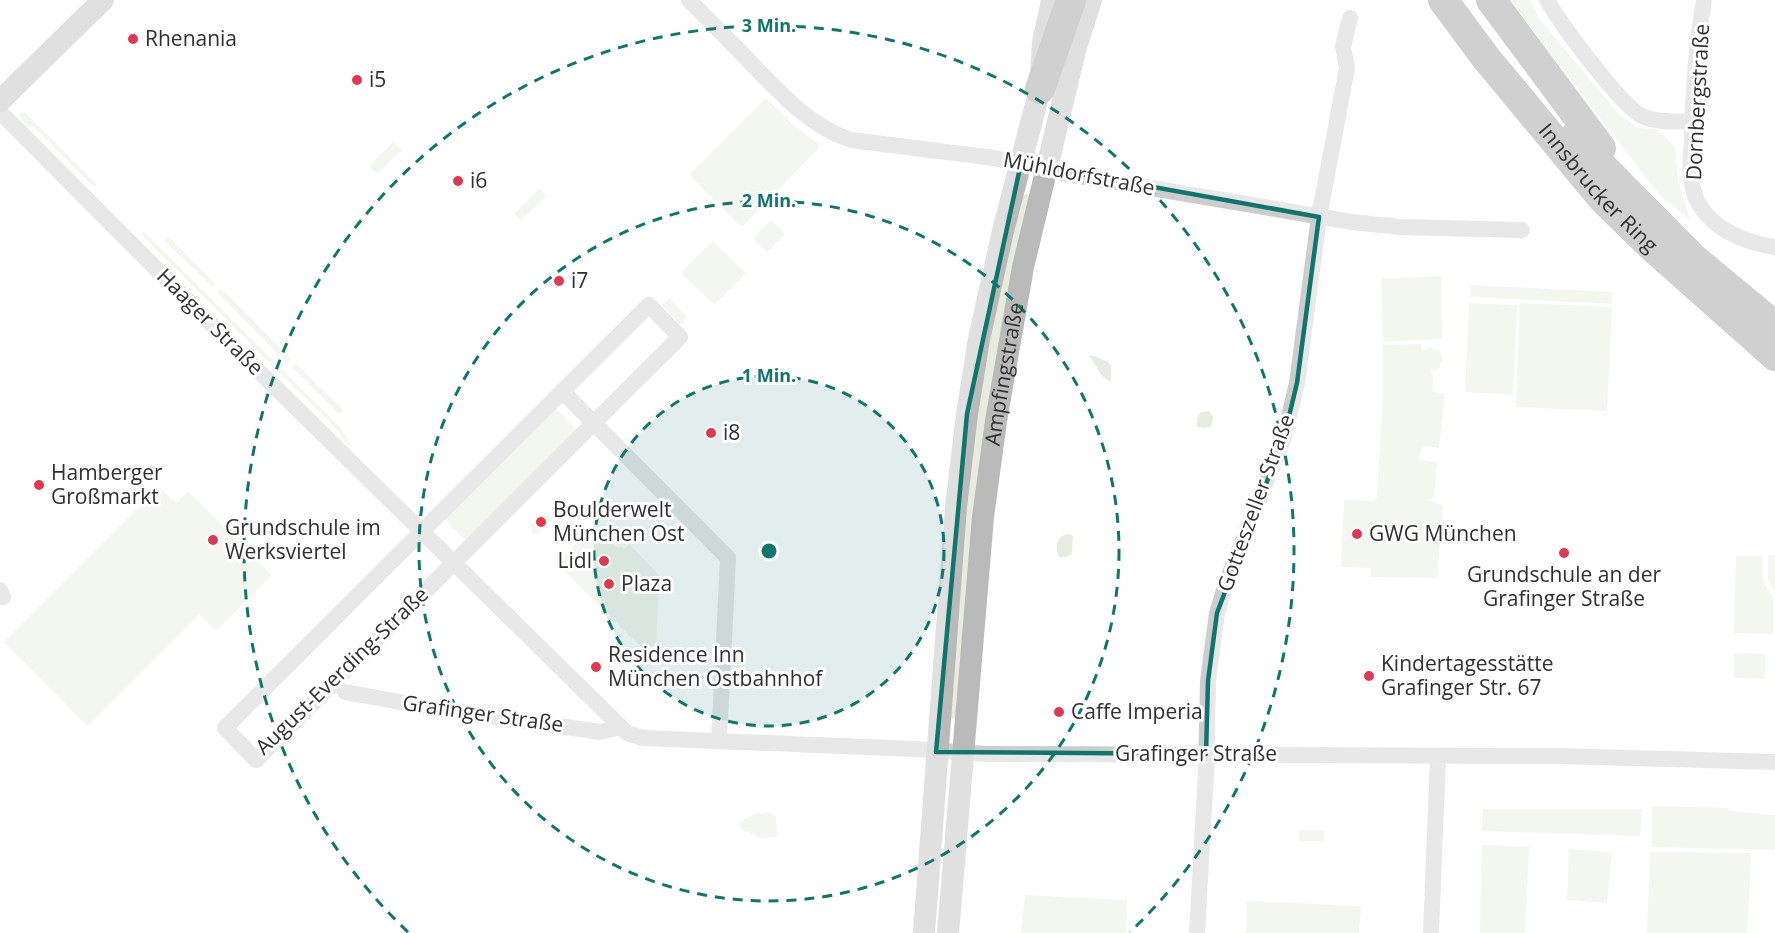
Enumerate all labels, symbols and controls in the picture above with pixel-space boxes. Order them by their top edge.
text: 3 Min. [742,13,796,37]
street label: Dornbergstraße [1679,23,1715,181]
place label: Rhenania [145,24,237,52]
marker: Rhenania [126,32,140,46]
place label: i5 [369,65,386,93]
marker: i5 [350,73,364,87]
street label: Innsbrucker Ring [1533,117,1664,258]
street label: Mühldorfstraße [1001,145,1157,201]
place label: i6 [470,166,487,194]
marker: i6 [451,174,465,188]
text: 2 Min. [742,188,796,212]
street label: Haager Straße [151,262,270,381]
place label: i7 [571,266,588,294]
marker: i7 [552,274,566,288]
street label: Ampfingstraße [978,300,1030,447]
text: 1 Min. [742,363,796,387]
street label: Gotteszeller Straße [1210,410,1300,595]
place label: i8 [723,418,740,446]
marker: i8 [704,426,718,440]
place label: Hamberger Großmarkt [51,458,163,510]
marker: Hamberger Großmarkt [32,478,46,492]
place label: Boulderwelt München Ost [553,495,685,547]
place label: Grundschule im Werksviertel [225,513,381,565]
marker: Boulderwelt München Ost [534,515,548,529]
place label: GWG München [1369,519,1517,547]
marker: GWG München [1350,527,1364,541]
marker: Grundschule im Werksviertel [206,533,220,547]
centre of rings [759,541,779,561]
place label: Lidl [558,546,592,574]
marker: Grundschule an der Grafinger Straße [1557,546,1571,560]
marker: Lidl [597,554,611,568]
place label: Grundschule an der Grafinger Straße [1467,560,1661,612]
place label: Plaza [621,569,672,597]
marker: Plaza [602,577,616,591]
street label: August-Everding-Straße [249,580,434,760]
place label: Residence Inn München Ostbahnhof [608,640,824,692]
place label: Kindertagesstätte Grafinger Str. 67 [1381,649,1554,701]
marker: Residence Inn München Ostbahnhof [589,660,603,674]
marker: Kindertagesstätte Grafinger Str. 67 [1362,669,1376,683]
street label: Grafinger Straße [401,688,565,738]
place label: Caffe Imperia [1071,697,1203,725]
marker: Caffe Imperia [1052,705,1066,719]
street label: Grafinger Straße [1115,739,1277,767]

